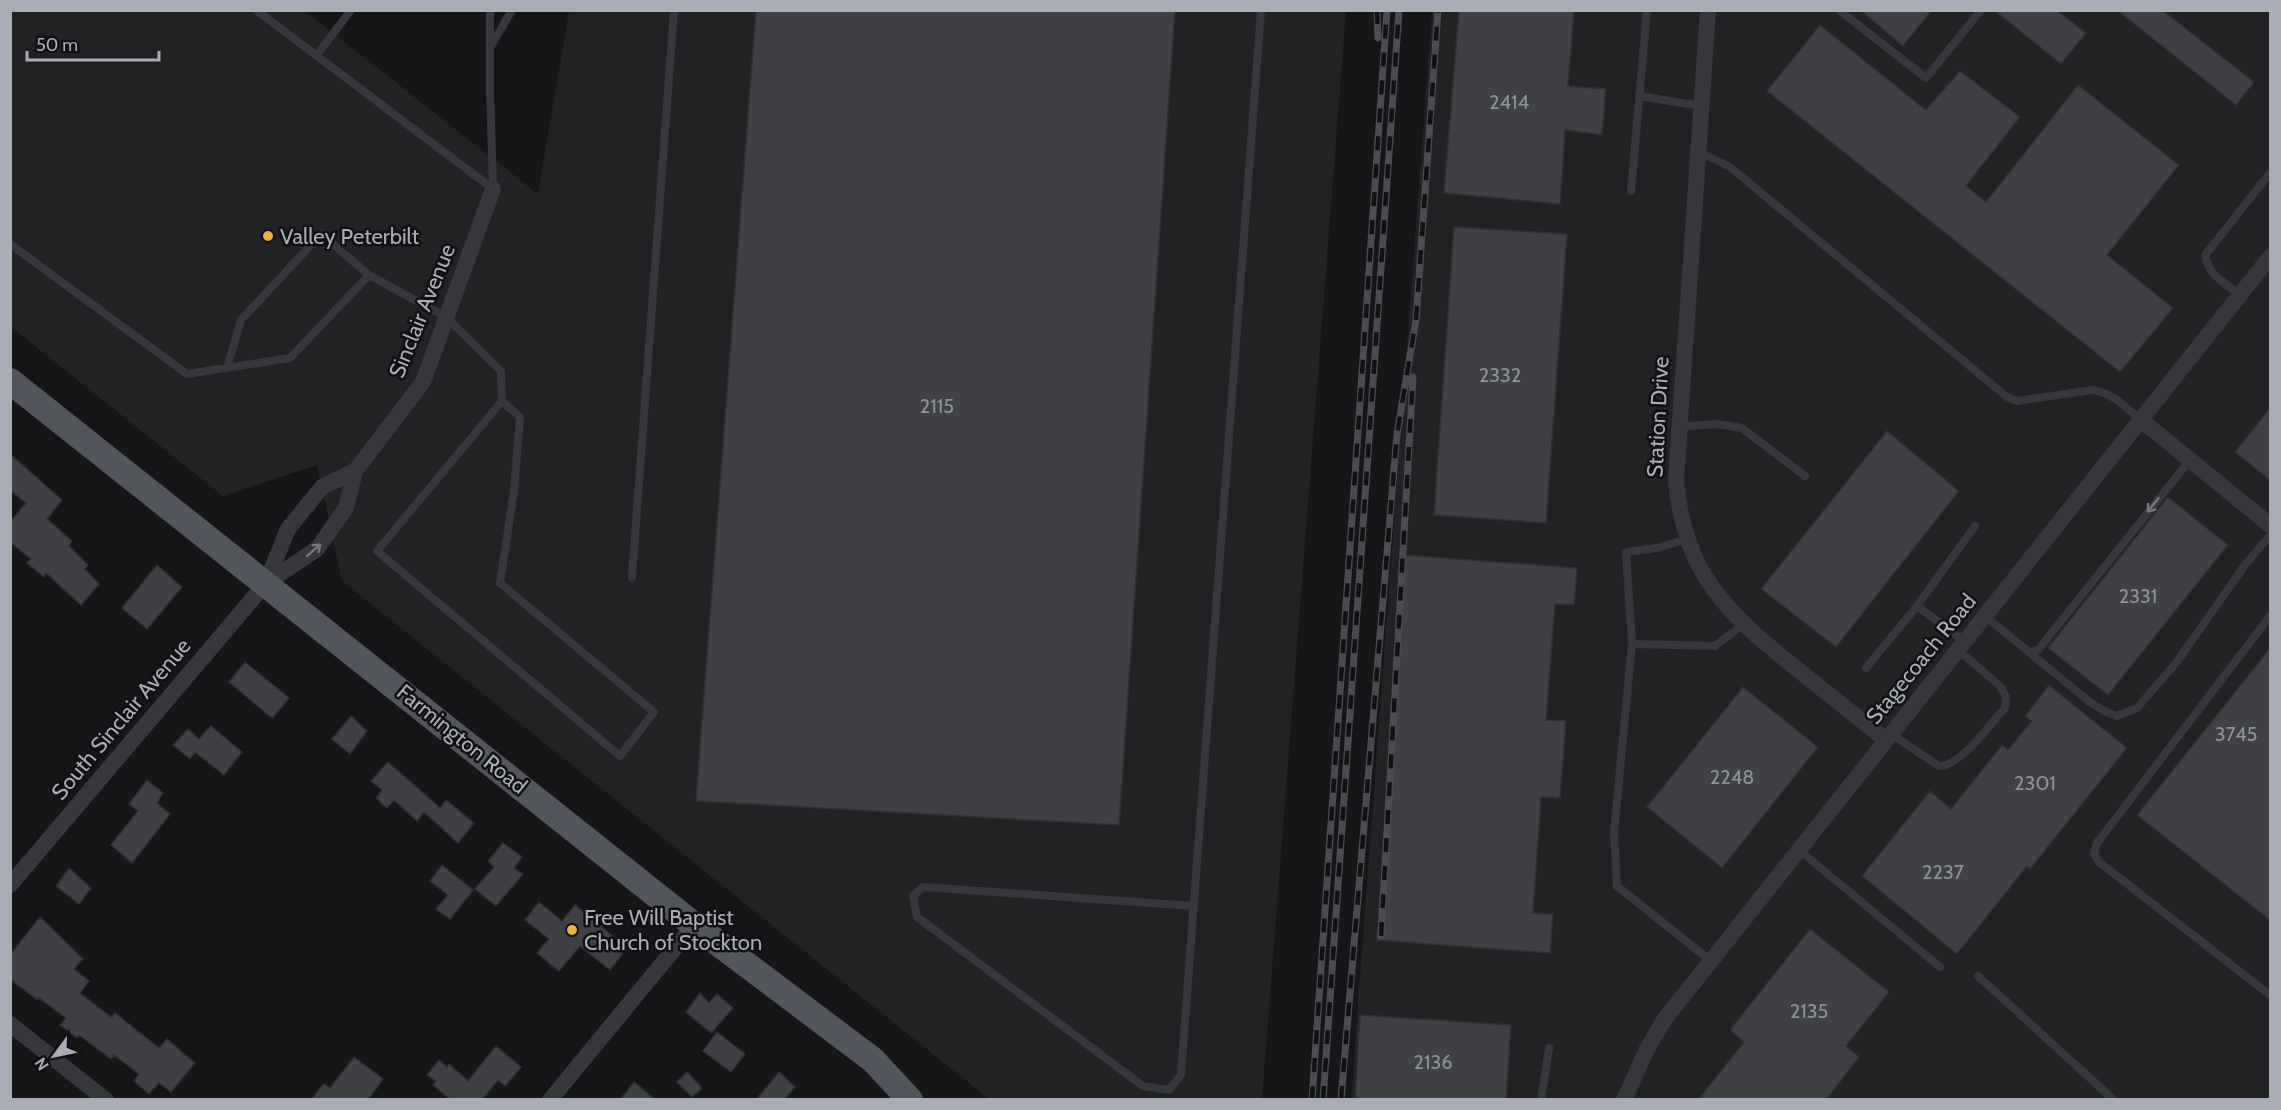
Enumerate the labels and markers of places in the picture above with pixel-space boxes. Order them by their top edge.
place label: Valley Peterbilt [280,223,420,250]
marker: Valley Peterbilt [261,229,275,243]
place label: Free Will Baptist Church of Stockton [584,904,762,956]
marker: Free Will Baptist Church of Stockton [565,923,579,937]

